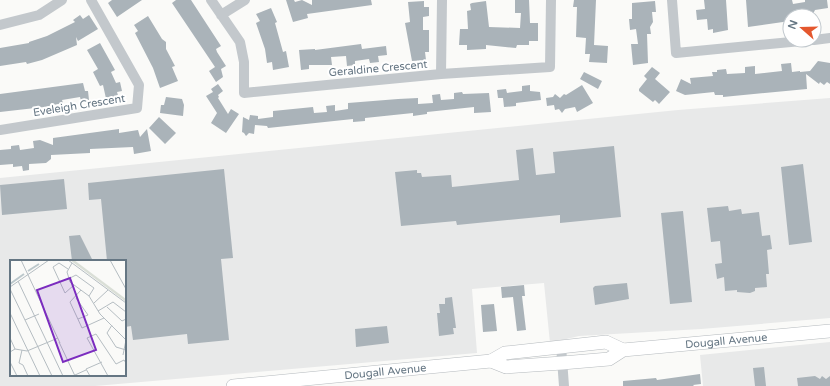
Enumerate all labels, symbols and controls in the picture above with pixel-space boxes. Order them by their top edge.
north arrow [782,8,822,48]
text: N [785,18,801,31]
street label: Geraldine Crescent [328,58,428,79]
street label: Eveleigh Crescent [32,92,126,119]
inset map [10,260,126,376]
street label: Dougall Avenue [685,331,768,351]
street label: Dougall Avenue [344,361,427,382]

